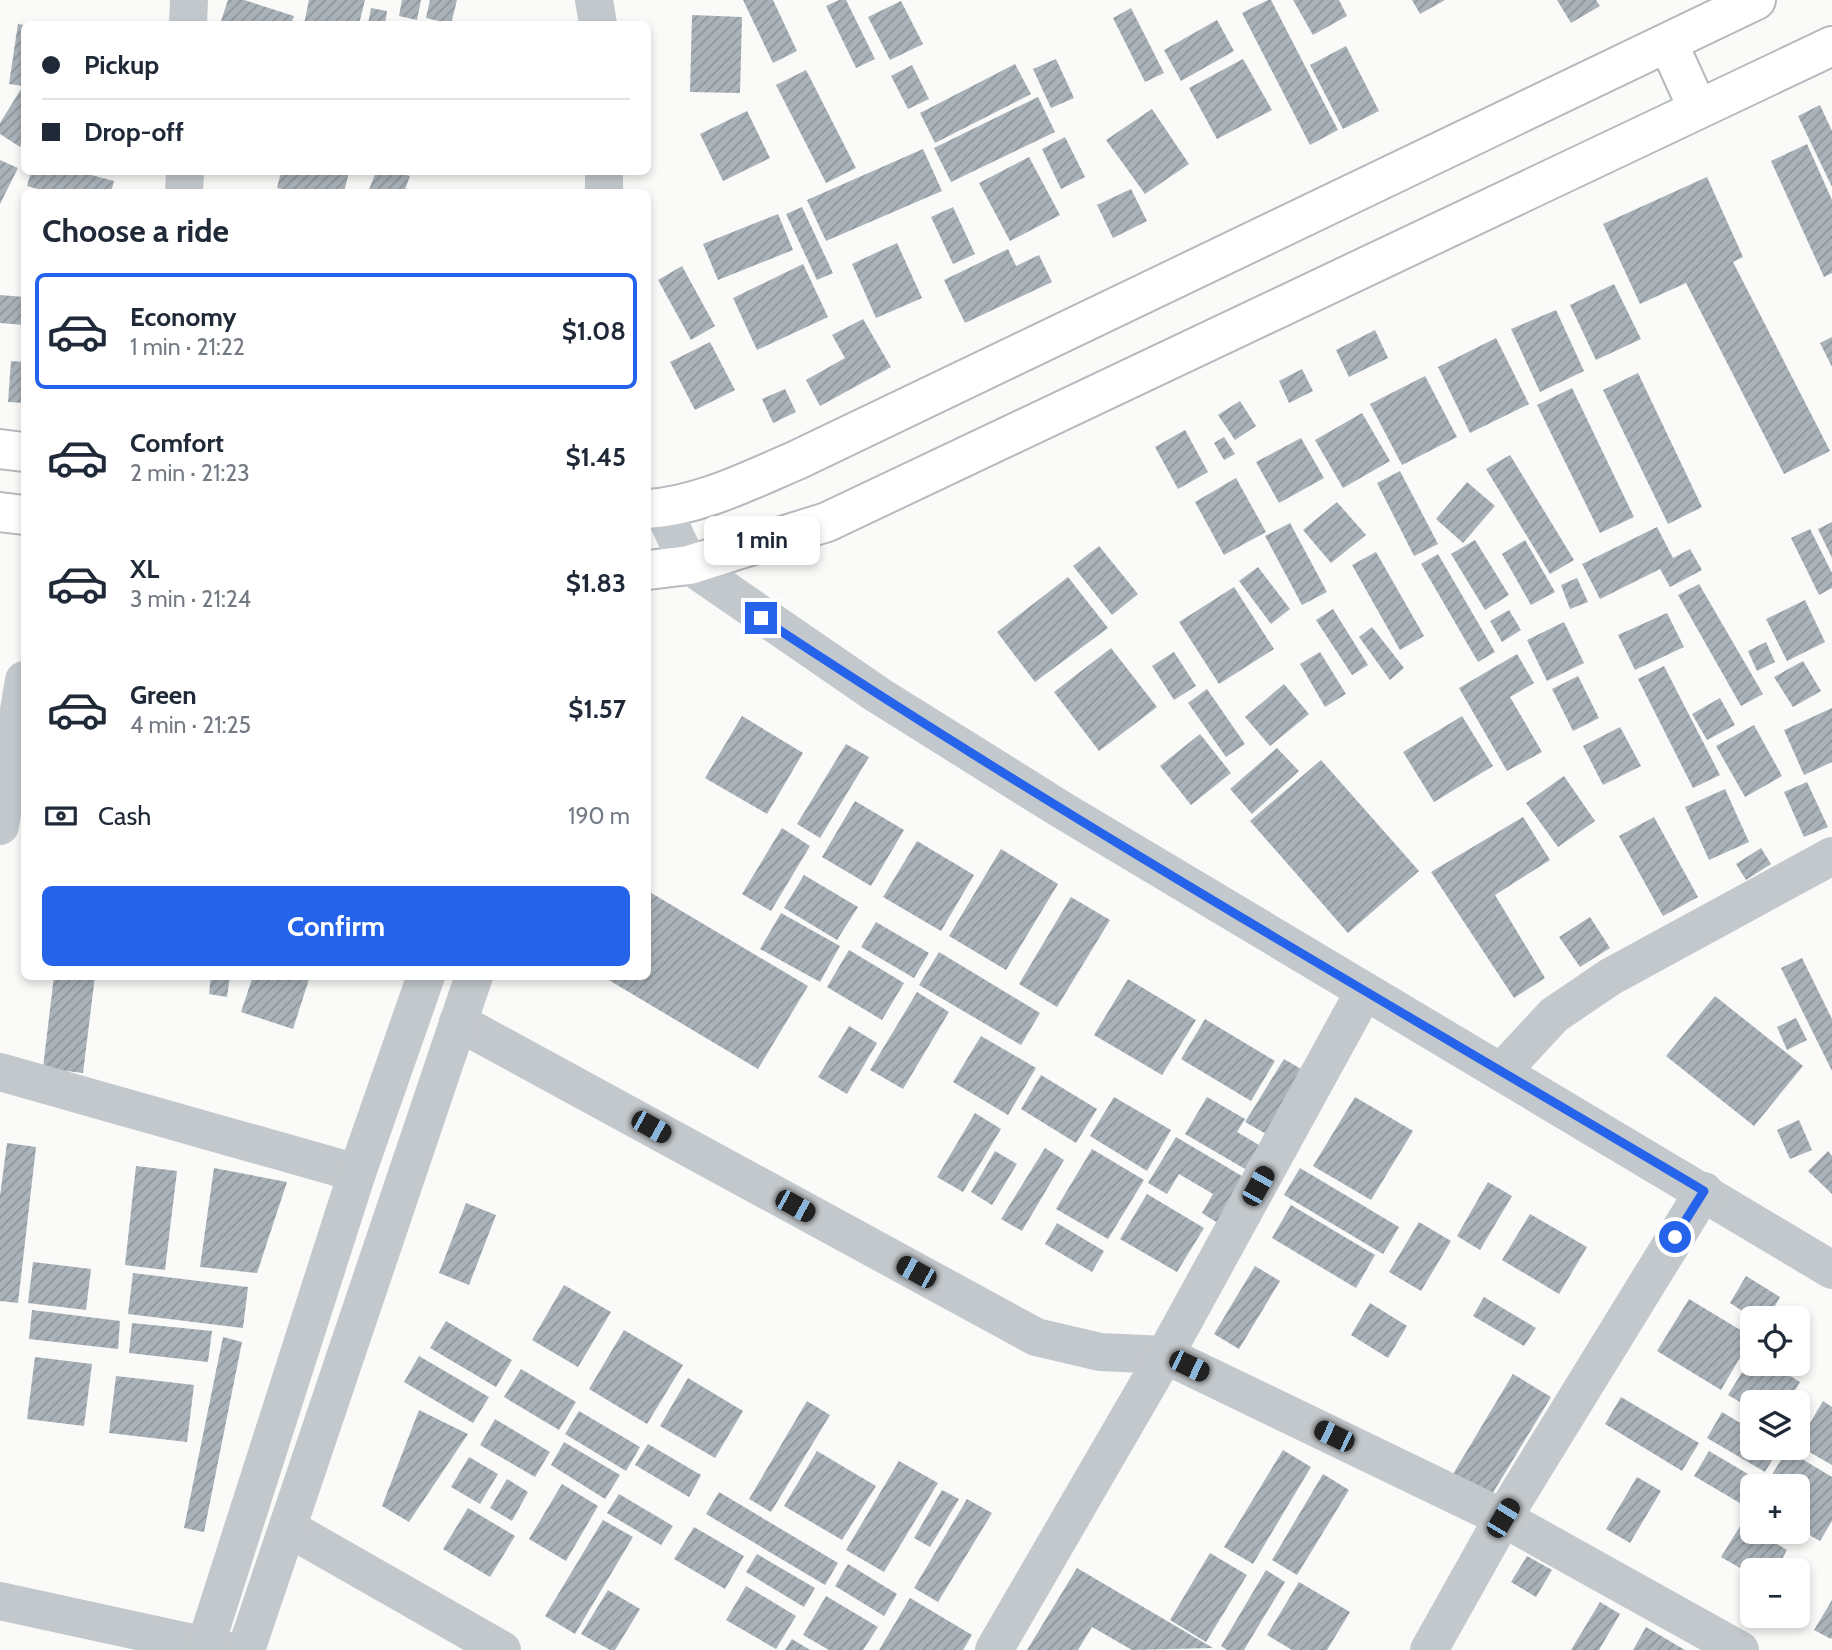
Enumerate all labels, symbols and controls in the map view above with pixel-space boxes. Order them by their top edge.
text: Pickup [84,49,159,81]
text: Drop-off [84,116,184,148]
text: Choose a ride [42,211,229,250]
icon: car [46,300,109,363]
text: Economy [130,301,236,333]
text: $1.08 [562,315,626,347]
text: 1 min · 21:22 [130,333,245,361]
icon: car [46,426,109,489]
text: Comfort [130,427,224,459]
text: $1.45 [565,441,626,473]
text: 2 min · 21:23 [130,459,250,487]
callout: 1 min [703,516,819,566]
text: 1 min [736,526,788,554]
icon: car [46,552,109,615]
text: XL [130,553,159,585]
text: $1.83 [566,567,626,599]
text: 3 min · 21:24 [130,585,251,613]
route end [745,602,777,634]
icon: car [46,678,109,741]
text: Green [130,679,197,711]
text: $1.57 [568,693,626,725]
text: 4 min · 21:25 [130,711,251,739]
icon: cash [42,797,80,835]
text: Cash [98,800,151,832]
text: 190 m [568,802,630,830]
button: Confirm [42,886,630,966]
car [628,1108,675,1146]
car [1239,1163,1278,1209]
car [772,1187,819,1225]
route start [1659,1221,1691,1253]
car [893,1253,940,1291]
map controls [1740,1306,1810,1628]
button: locate [1740,1306,1810,1376]
car [1166,1347,1213,1385]
button: layers [1740,1390,1810,1460]
car [1311,1417,1358,1455]
button: + [1740,1474,1810,1544]
car [1484,1495,1523,1541]
button: − [1740,1558,1810,1628]

